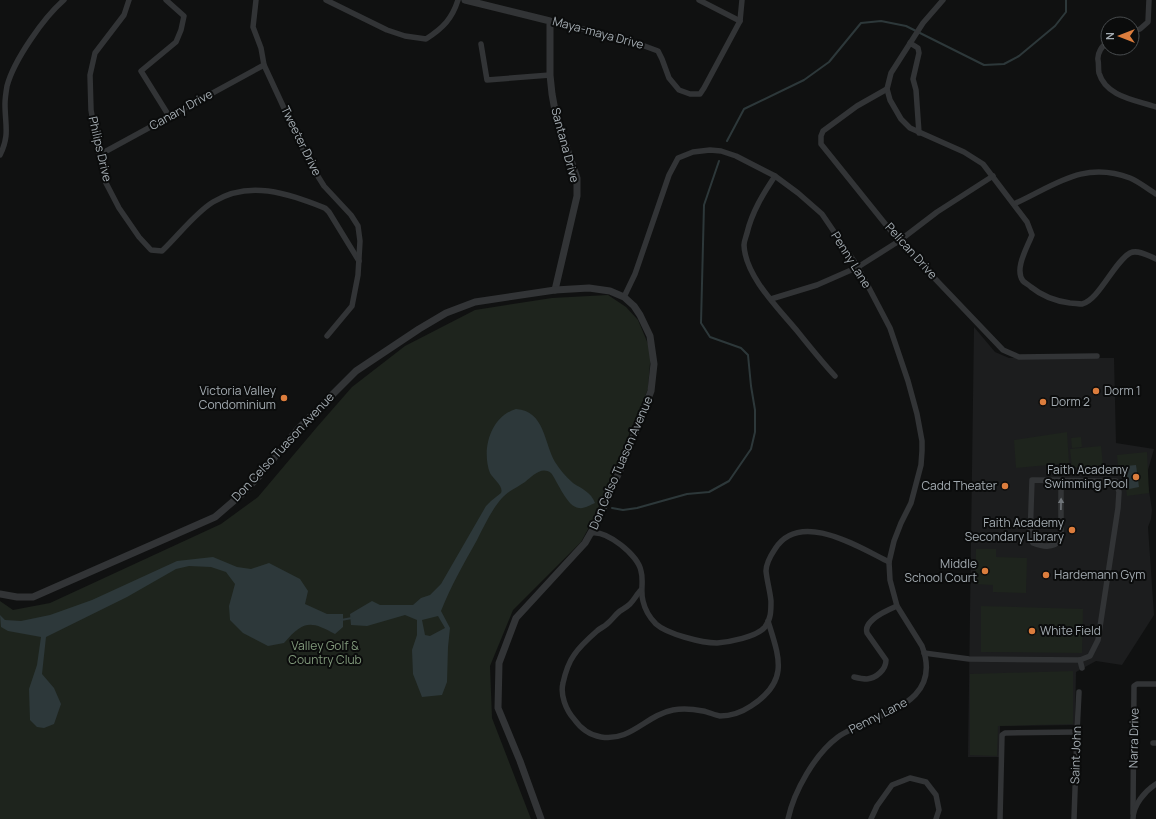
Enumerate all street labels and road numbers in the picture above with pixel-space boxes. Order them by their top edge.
street label: Maya-maya Drive [551,12,646,53]
street label: Canary Drive [146,85,216,134]
street label: Tweeter Drive [277,103,326,179]
street label: Santana Drive [547,106,584,184]
street label: Philips Drive [85,115,116,183]
street label: Pelican Drive [881,219,941,283]
street label: Penny Lane [827,228,876,291]
street label: Don Celso Tuason Avenue [228,388,338,505]
street label: Don Celso Tuason Avenue [585,394,656,532]
street label: Penny Lane [846,694,910,738]
street label: Narra Drive [1124,708,1143,768]
street label: Saint John [1066,726,1085,784]

